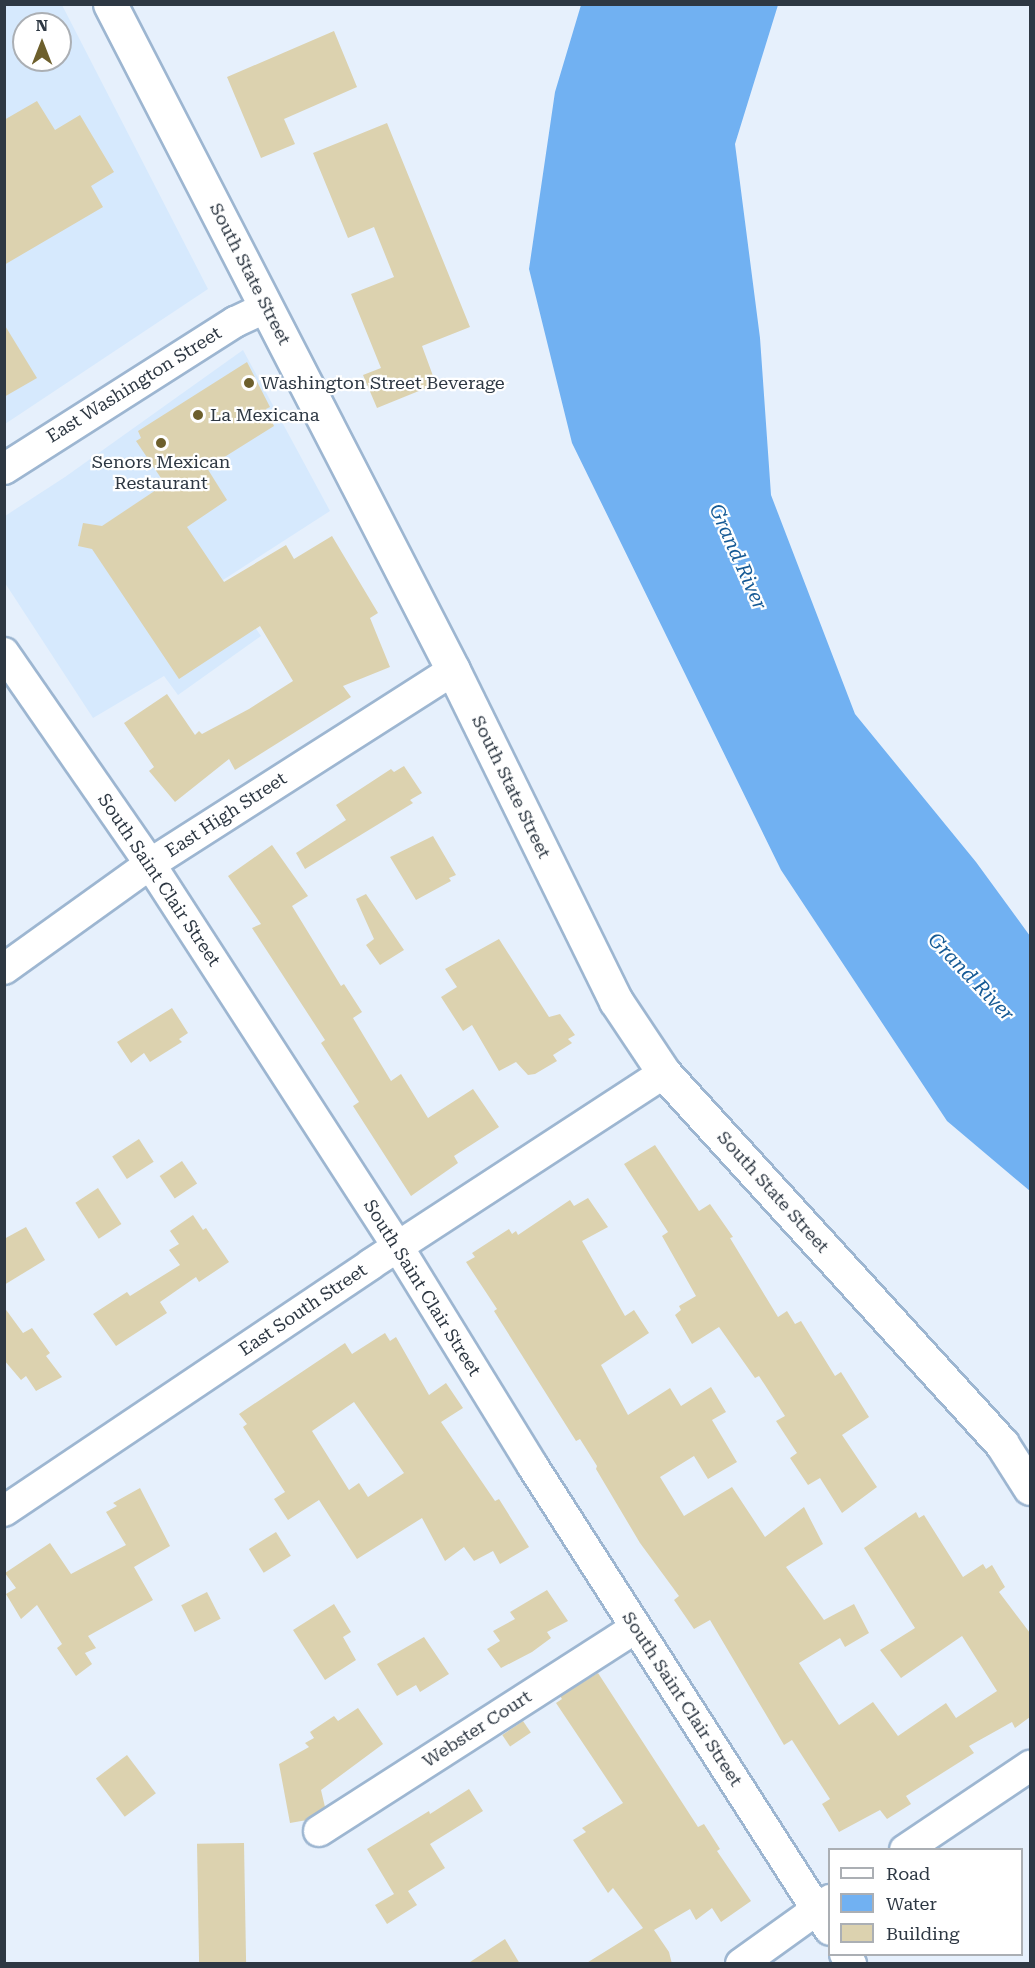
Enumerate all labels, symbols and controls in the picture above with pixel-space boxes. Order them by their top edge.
north arrow [12,12,72,72]
text: N [36,16,48,35]
street label: South State Street [205,199,295,349]
street label: East Washington Street [43,322,225,448]
place label: Washington Street Beverage [261,372,505,394]
marker: Washington Street Beverage [242,376,256,390]
place label: La Mexicana [210,404,320,426]
marker: La Mexicana [191,408,205,422]
marker: Senors Mexican Restaurant [154,436,168,450]
place label: Senors Mexican Restaurant [92,452,230,494]
water label: Grand River [704,500,772,614]
street label: South State Street [467,712,555,862]
street label: East High Street [161,768,291,862]
street label: South Saint Clair Street [93,789,225,971]
water label: Grand River [923,928,1019,1026]
street label: South State Street [713,1127,833,1257]
street label: South Saint Clair Street [359,1196,485,1380]
street label: East South Street [235,1259,371,1361]
street label: South Saint Clair Street [617,1608,747,1790]
street label: Webster Court [419,1686,535,1772]
legend [828,1848,1023,1956]
text: Road [886,1863,930,1884]
text: Water [886,1893,937,1914]
text: Building [886,1923,960,1944]

